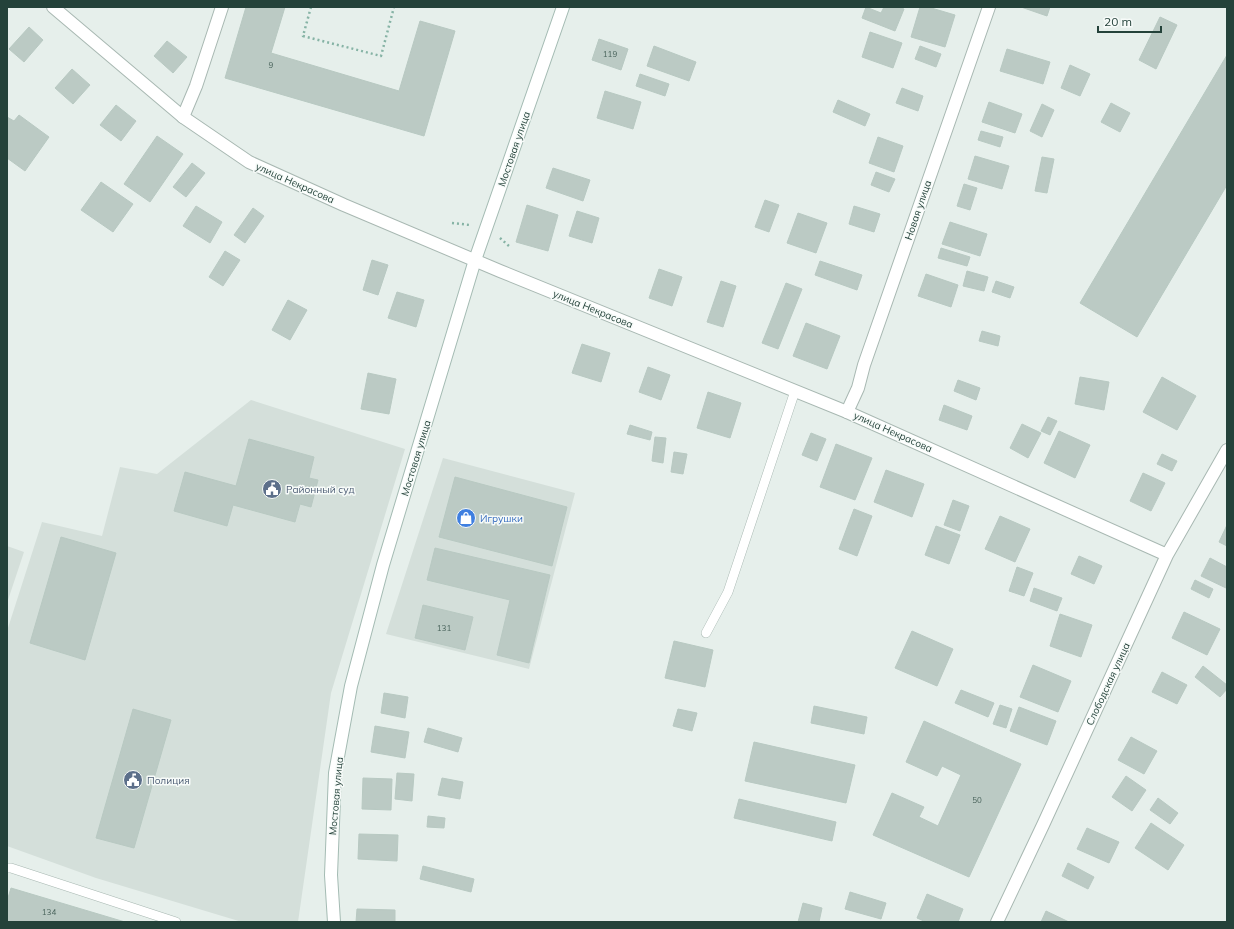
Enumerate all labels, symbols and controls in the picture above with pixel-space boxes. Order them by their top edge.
scale bar [1098,8,1161,34]
text: 20 m [1104,14,1132,29]
house number: 119 [603,49,617,59]
house number: 9 [269,60,274,70]
street label: Мостовая улица [495,110,533,188]
street label: улица Некрасова [253,160,337,206]
street label: Новая улица [902,178,934,242]
street label: улица Некрасова [551,287,635,331]
street label: улица Некрасова [851,409,935,455]
street label: Мостовая улица [398,418,434,498]
public building icon: Районный суд [261,478,283,500]
place label: Районный суд [286,483,355,496]
shop icon: Игрушки [455,507,477,529]
place label: Игрушки [480,512,523,525]
house number: 131 [437,623,451,633]
street label: Слободская улица [1083,640,1133,728]
street label: Мостовая улица [326,756,346,836]
public building icon: Полиция [122,769,144,791]
place label: Полиция [147,774,190,787]
house number: 50 [972,795,982,805]
house number: 134 [42,907,56,917]

